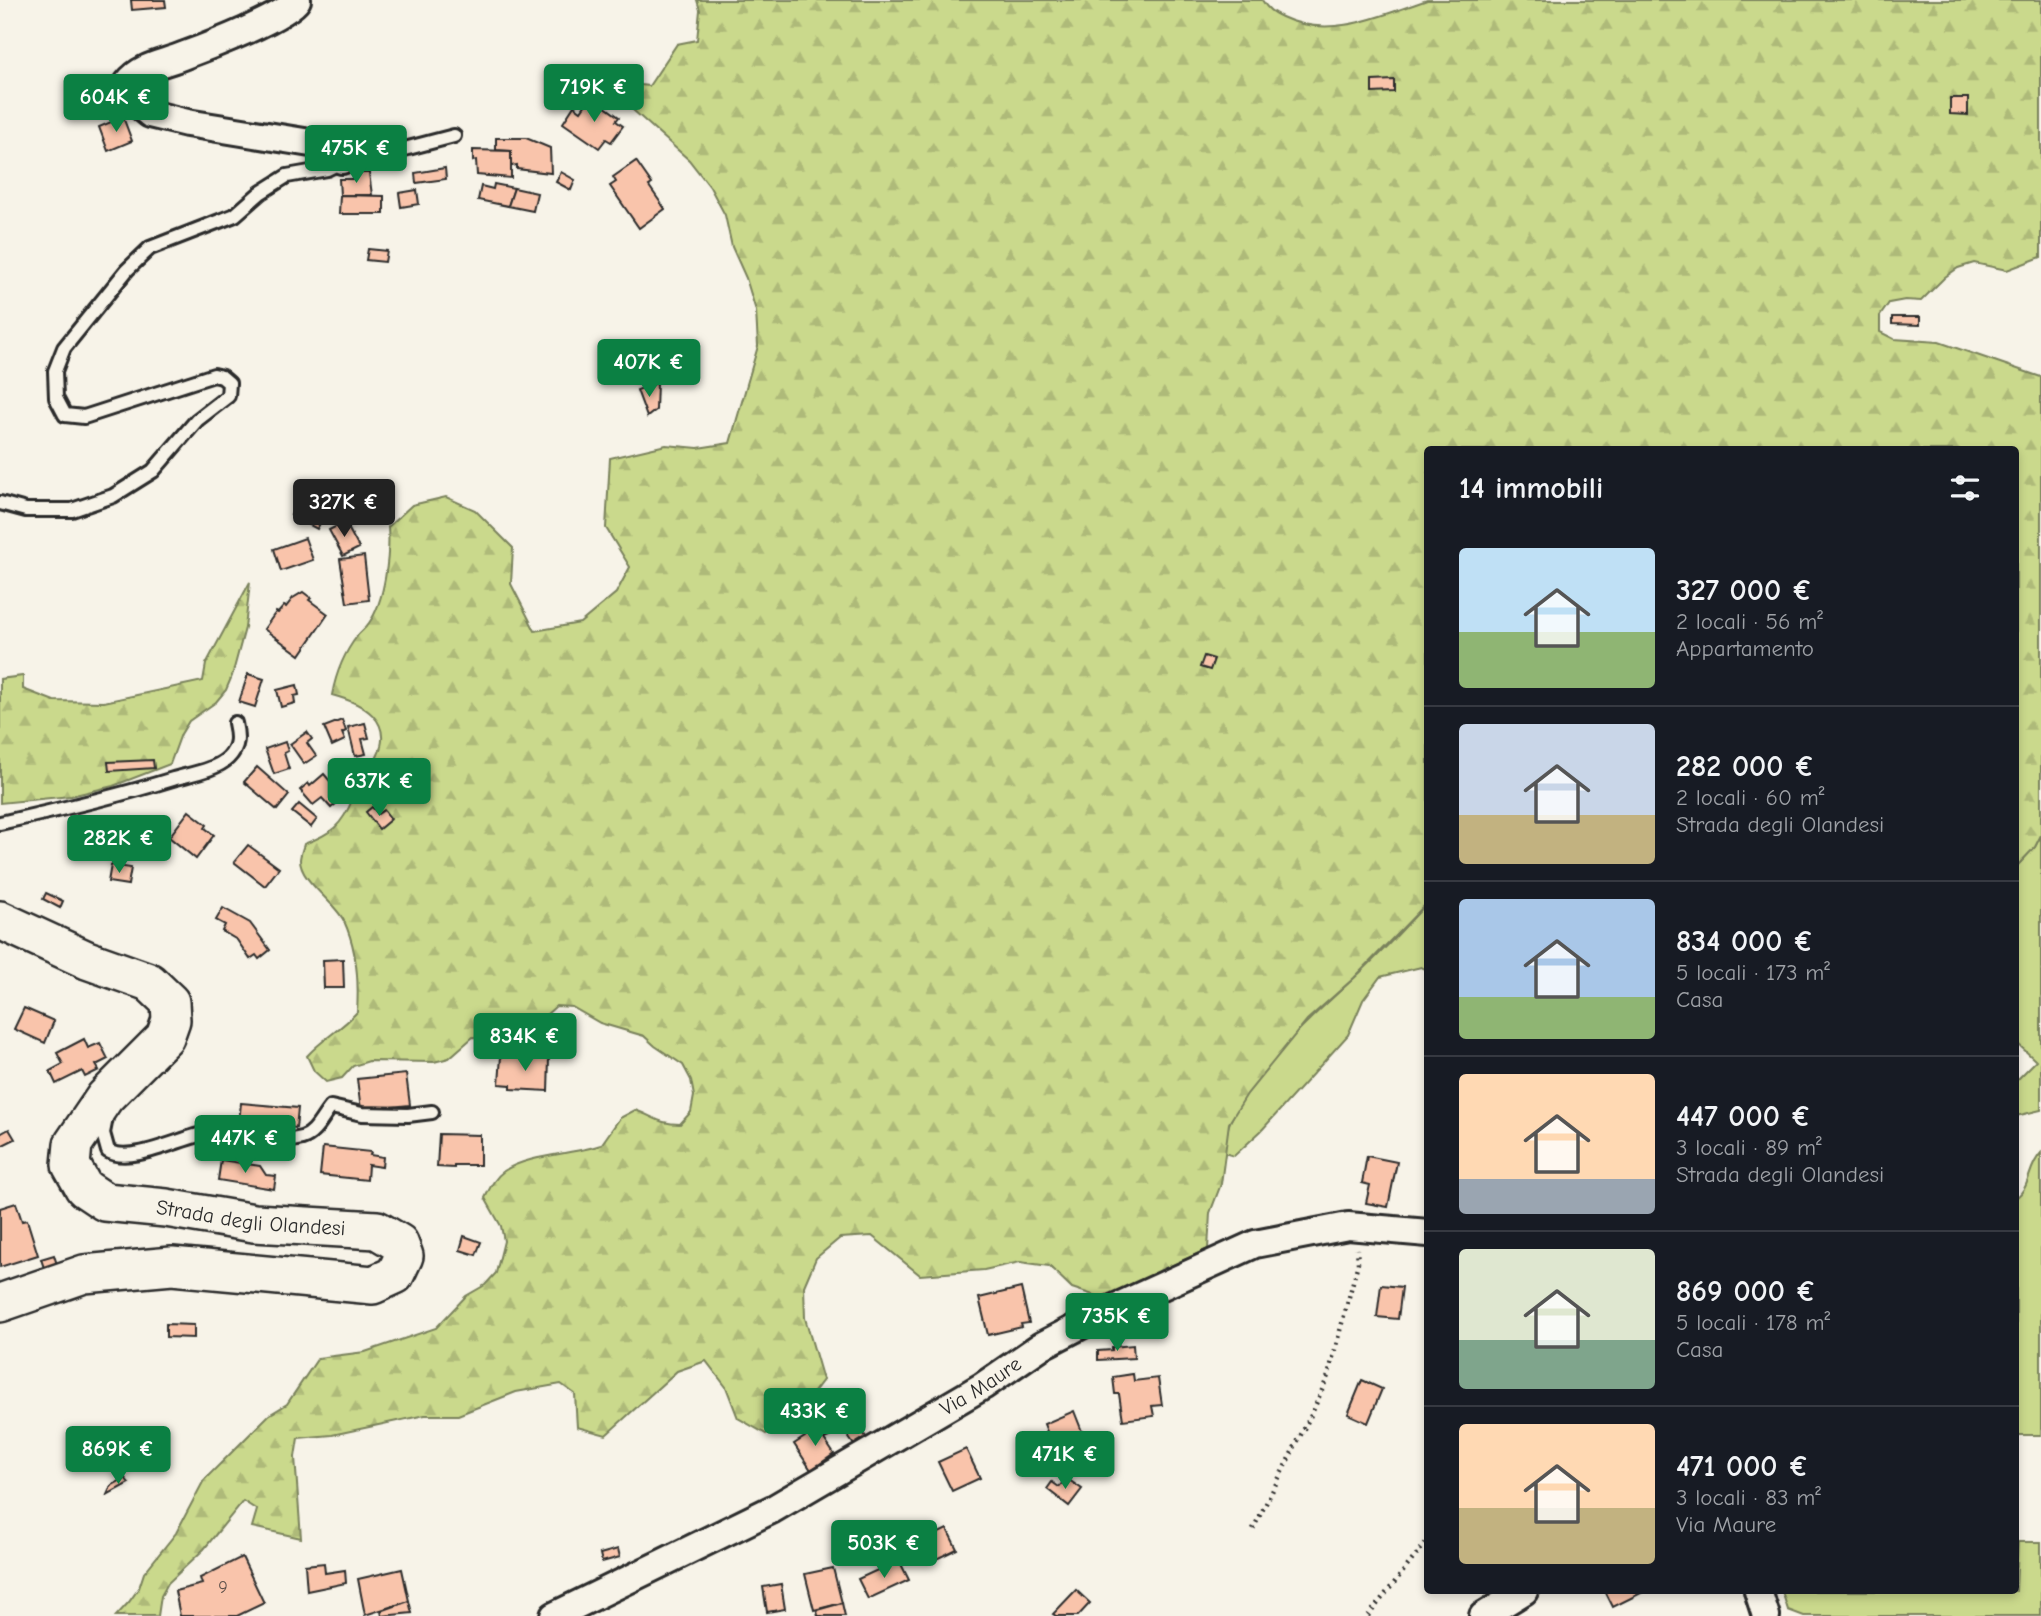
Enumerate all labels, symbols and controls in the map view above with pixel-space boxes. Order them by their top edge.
pin: 719K € [537,64,651,124]
text: 719K € [560,73,628,100]
pin: 604K € [59,74,173,134]
text: 604K € [80,83,152,110]
pin: 475K € [299,125,413,185]
text: 475K € [321,134,391,161]
pin: 407K € [592,340,706,399]
text: 407K € [613,348,685,375]
icon: filters [1946,469,1984,507]
text: 14 immobili [1459,471,1603,506]
pin: 327K € [287,480,401,539]
text: 327K € [309,488,379,515]
text: 327 000 € [1676,573,1812,608]
icon: home [1515,576,1599,660]
text: 2 locali · 56 m² [1676,608,1823,635]
text: Appartamento [1676,635,1814,662]
text: 282 000 € [1676,749,1815,784]
icon: home [1515,752,1599,836]
pin: 637K € [322,758,436,818]
text: 637K € [344,767,414,794]
text: 2 locali · 60 m² [1676,784,1824,811]
text: Strada degli Olandesi [1676,811,1884,838]
pin: 282K € [62,816,176,875]
text: 282K € [83,824,155,851]
text: 834 000 € [1676,924,1814,959]
icon: home [1515,927,1599,1011]
text: 5 locali · 173 m² [1676,959,1830,986]
text: Casa [1676,986,1723,1013]
pin: 834K € [468,1014,582,1073]
text: 834K € [490,1022,560,1049]
text: 447 000 € [1676,1099,1811,1134]
icon: home [1515,1102,1599,1186]
pin: 447K € [188,1116,302,1175]
text: 447K € [211,1124,279,1151]
text: 3 locali · 89 m² [1676,1134,1822,1161]
text: Strada degli Olandesi [1676,1161,1884,1188]
street label: Strada degli Olandesi [155,1195,346,1240]
text: 869 000 € [1676,1274,1816,1309]
icon: home [1515,1277,1599,1361]
pin: 735K € [1060,1294,1174,1353]
text: 735K € [1082,1302,1152,1329]
text: 5 locali · 178 m² [1676,1309,1830,1336]
text: Casa [1676,1336,1723,1363]
street label: Via Maure [936,1351,1026,1421]
pin: 433K € [758,1388,872,1448]
text: 433K € [780,1397,850,1424]
pin: 869K € [61,1426,175,1486]
pin: 471K € [1008,1432,1122,1491]
text: 869K € [82,1435,154,1462]
text: 471K € [1031,1440,1099,1467]
text: 471 000 € [1676,1449,1809,1484]
icon: home [1515,1452,1599,1536]
text: 3 locali · 83 m² [1676,1484,1821,1511]
text: Via Maure [1676,1511,1776,1538]
pin: 503K € [827,1520,941,1580]
text: 503K € [847,1529,921,1556]
house number: 9 [218,1577,228,1598]

